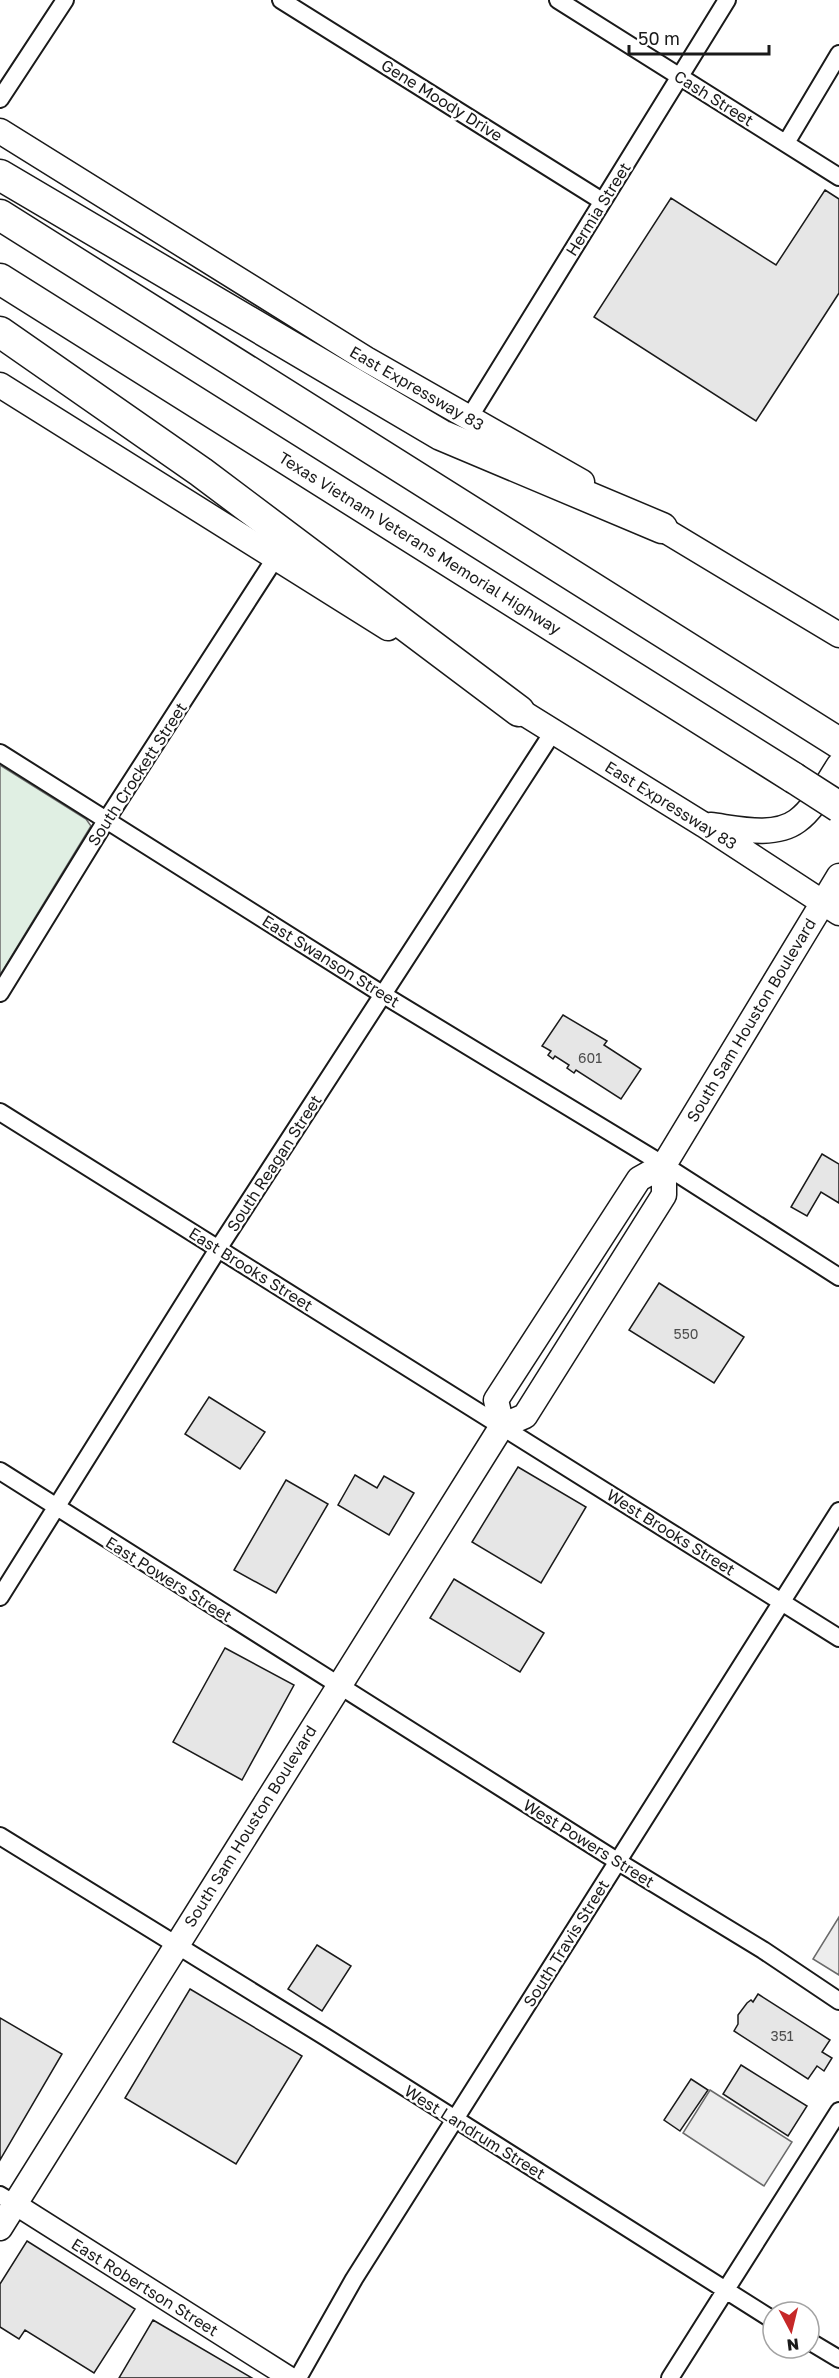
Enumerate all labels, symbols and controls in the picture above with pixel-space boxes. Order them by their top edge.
scale bar [629,18,768,56]
text: 50 m [638,27,680,49]
street label: Gene Moody Drive [378,55,506,145]
street label: Cash Street [671,66,757,130]
street label: Hermia Street [561,159,635,259]
street label: East Expressway 83 [346,341,488,435]
street label: Texas Vietnam Veterans Memorial Highway [275,447,565,639]
street label: South Crockett Street [83,699,191,849]
street label: East Expressway 83 [601,756,741,854]
street label: East Swanson Street [259,911,403,1011]
street label: South Sam Houston Boulevard [682,914,820,1126]
house number: 601 [578,1049,602,1066]
street label: South Reagan Street [222,1091,326,1235]
street label: East Brooks Street [185,1223,317,1315]
house number: 550 [674,1325,698,1342]
street label: West Brooks Street [603,1484,739,1580]
street label: East Powers Street [102,1532,236,1626]
street label: South Sam Houston Boulevard [179,1721,321,1931]
street label: West Powers Street [520,1795,658,1891]
street label: South Travis Street [519,1876,613,2010]
house number: 351 [770,2027,794,2044]
street label: West Landrum Street [401,2081,549,2183]
street label: East Robertson Street [68,2234,222,2340]
north arrow [761,2300,821,2360]
text: N [786,2334,800,2356]

